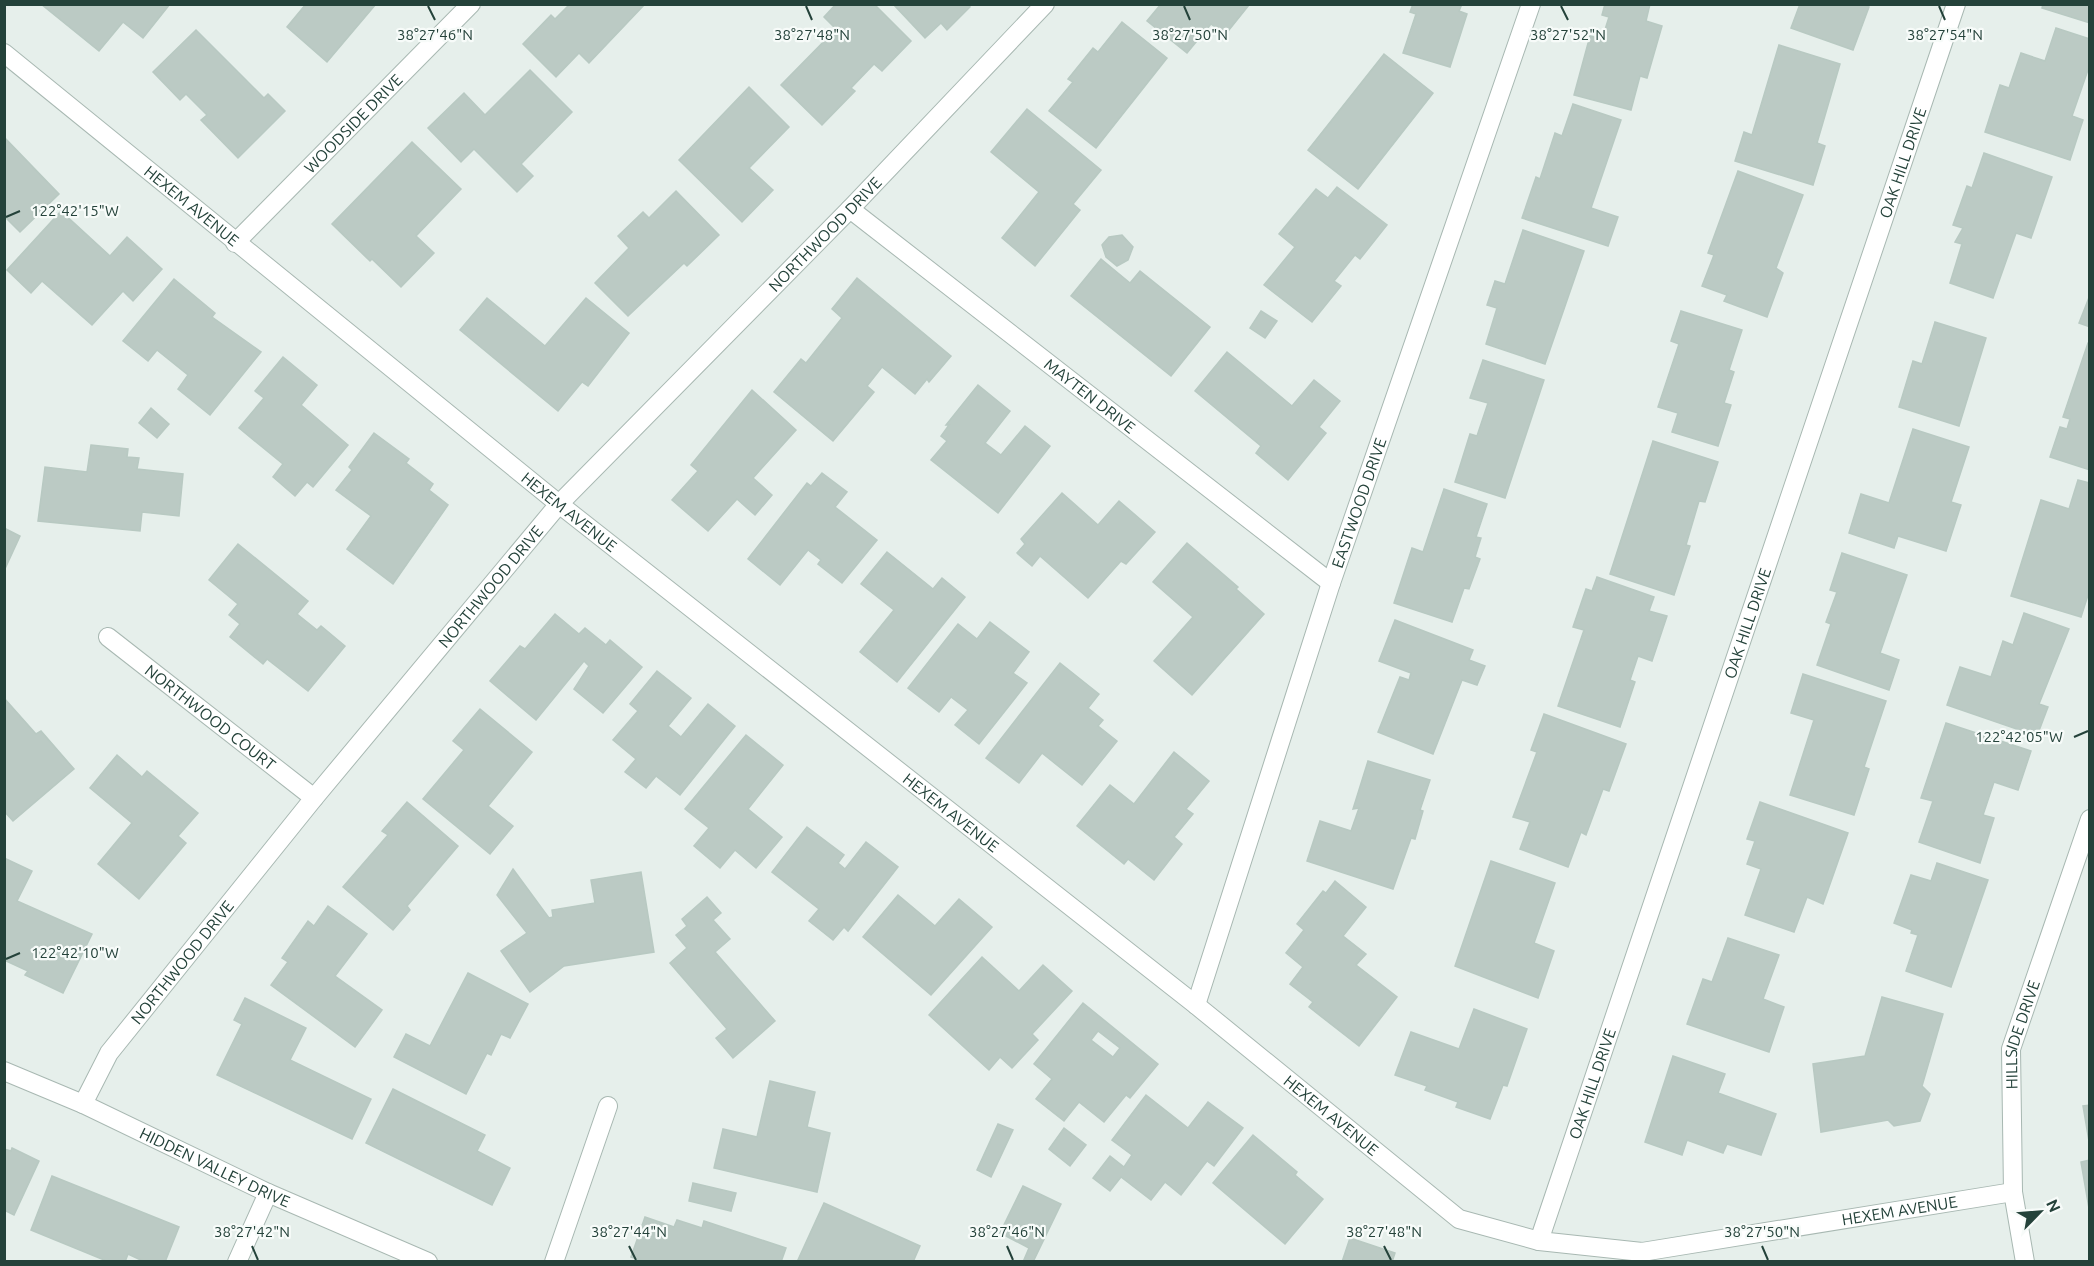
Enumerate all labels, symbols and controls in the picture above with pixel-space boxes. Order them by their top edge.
text: 38°27'46"N [397,26,473,43]
text: 38°27'48"N [774,26,850,43]
text: 38°27'50"N [1152,26,1228,43]
text: 38°27'52"N [1530,26,1606,43]
text: 38°27'54"N [1907,26,1983,43]
street label: WOODSIDE DRIVE [300,70,406,177]
street label: OAK HILL DRIVE [1875,105,1930,220]
street label: HEXEM AVENUE [141,162,243,249]
street label: NORTHWOOD DRIVE [765,173,885,295]
text: 122°42'15"W [31,202,119,219]
street label: MAYTEN DRIVE [1041,355,1139,437]
street label: EASTWOOD DRIVE [1328,435,1390,570]
street label: HEXEM AVENUE [518,468,621,555]
street label: NORTHWOOD DRIVE [435,522,546,651]
street label: OAK HILL DRIVE [1720,565,1774,681]
street label: NORTHWOOD COURT [142,661,279,774]
text: 122°42'05"W [1975,728,2063,745]
street label: HEXEM AVENUE [900,769,1003,856]
street label: NORTHWOOD DRIVE [127,897,237,1027]
text: 122°42'10"W [31,944,119,961]
street label: HILLSIDE DRIVE [2002,978,2043,1090]
street label: OAK HILL DRIVE [1565,1026,1619,1141]
street label: HEXEM AVENUE [1280,1071,1382,1159]
street label: HIDDEN VALLEY DRIVE [137,1124,293,1211]
north arrow [2010,1182,2070,1242]
street label: HEXEM AVENUE [1840,1192,1959,1229]
text: N [2043,1196,2064,1215]
text: 38°27'42"N [214,1223,290,1240]
text: 38°27'44"N [591,1223,667,1240]
text: 38°27'46"N [969,1223,1045,1240]
text: 38°27'48"N [1346,1223,1422,1240]
text: 38°27'50"N [1724,1223,1800,1240]

